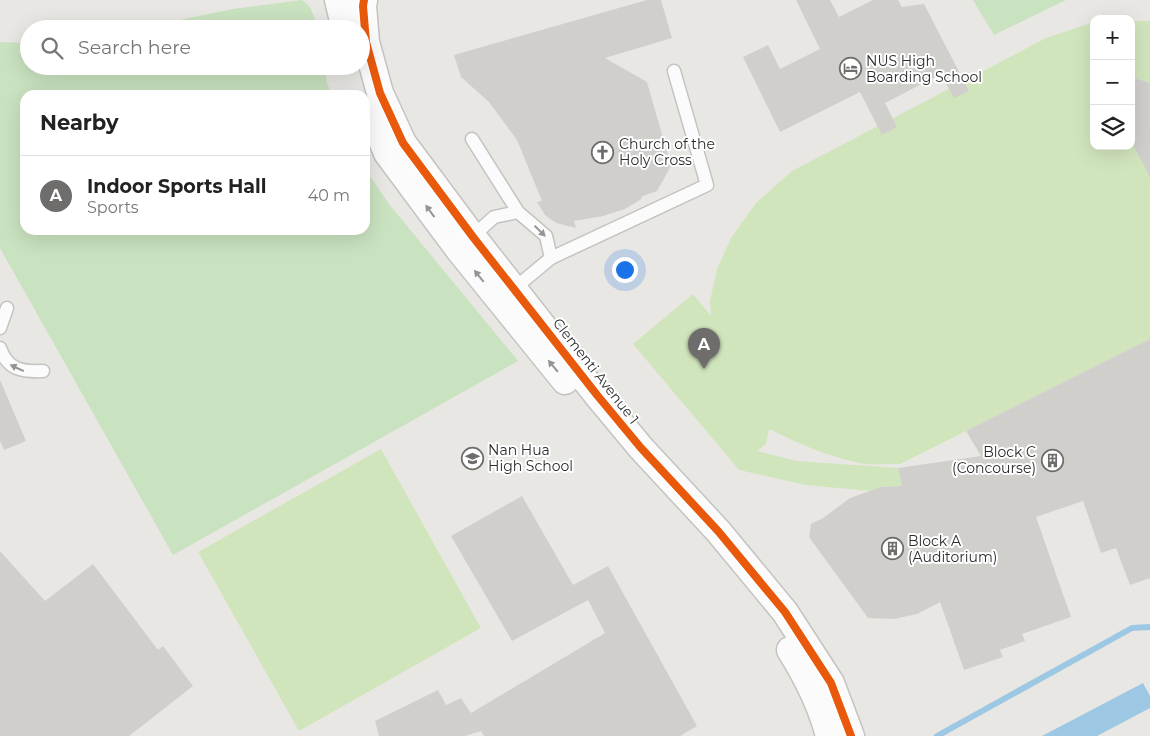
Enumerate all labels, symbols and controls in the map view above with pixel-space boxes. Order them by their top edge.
map controls [1090,15,1135,150]
button: + [1090,15,1135,60]
search box [20,20,370,75]
icon: search [38,34,66,62]
text: Search here [78,36,191,59]
place label: NUS High Boarding School [866,52,982,86]
hotel icon: NUS High Boarding School [838,57,862,81]
button: − [1090,60,1135,105]
button: layers [1090,105,1135,150]
text: Nearby [40,110,119,135]
place label: Church of the Holy Cross [619,135,715,169]
church icon: Church of the Holy Cross [591,140,615,164]
text: Indoor Sports Hall [87,175,266,198]
text: A [50,186,62,205]
text: 40 m [308,186,350,205]
text: Sports [87,198,139,217]
one-way arrow [425,204,435,218]
one-way arrow [534,225,546,237]
your location [612,257,638,283]
one-way arrow [474,270,485,283]
street label: Clementi Avenue 1 [549,314,643,428]
pin: A [688,328,720,369]
one-way arrow [547,360,558,373]
one-way arrow [10,363,25,372]
place label: Nan Hua High School [488,441,573,475]
place label: Block C (Concourse) [952,443,1036,477]
school or university icon: Nan Hua High School [460,446,484,470]
building icon: Block C (Concourse) [1040,448,1064,472]
place label: Block A (Auditorium) [908,532,997,566]
building icon: Block A (Auditorium) [880,537,904,561]

